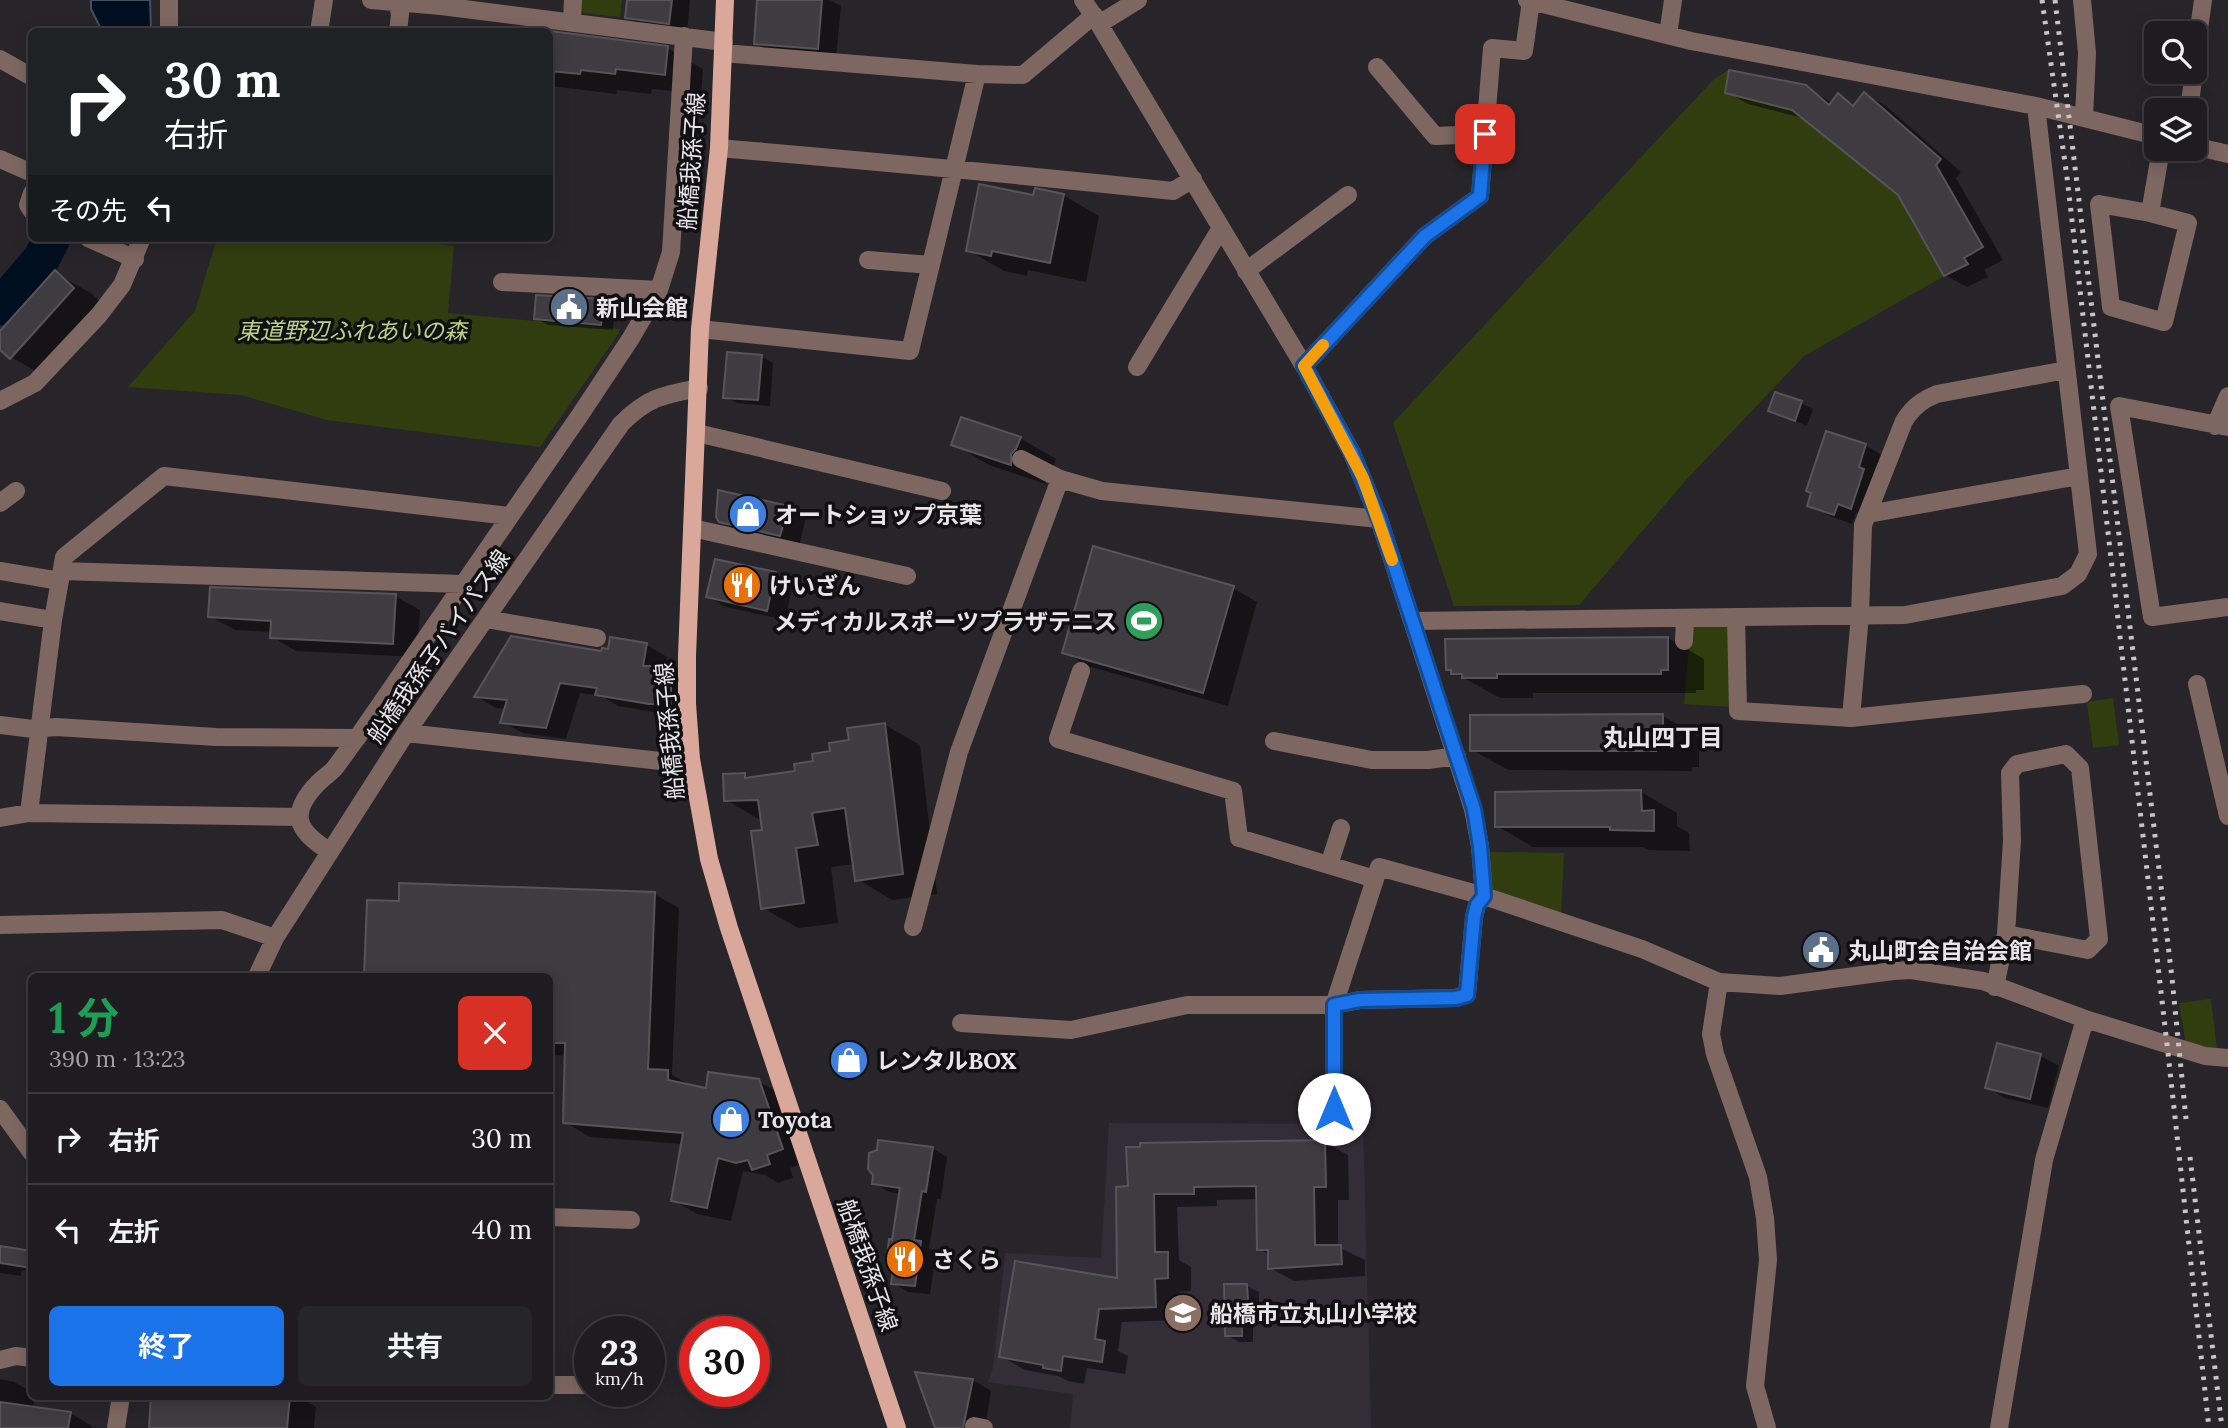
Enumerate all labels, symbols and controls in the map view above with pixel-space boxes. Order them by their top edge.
map controls [2144,21,2207,161]
button: search [2144,21,2207,84]
text: 30 m [164,48,281,110]
icon: right [49,56,140,147]
street label: 船橋我孫子線 [672,91,710,231]
button: layers [2144,98,2207,161]
pin [1455,104,1515,164]
text: 右折 [164,114,228,155]
icon: arrive [1466,115,1504,153]
icon: left [141,189,179,227]
text: その先 [49,194,127,227]
public building icon: 新山会館 [548,286,590,328]
place label: 新山会館 [596,293,688,322]
park label: 東道野辺ふれあいの森 [237,316,469,345]
shop icon: オートショップ京葉 [727,493,769,535]
place label: オートショップ京葉 [775,500,982,529]
street label: 船橋我孫子バイパス線 [360,544,516,748]
restaurant icon: けいざん [721,564,763,606]
place label: けいざん [769,571,861,600]
sports icon: メディカルスポーツプラザテニス [1123,600,1165,642]
place label: メディカルスポーツプラザテニス [774,607,1117,636]
street label: 船橋我孫子線 [649,661,689,801]
district label: 丸山四丁目 [1603,722,1723,753]
public building icon: 丸山町会自治会館 [1800,929,1842,971]
place label: 丸山町会自治会館 [1848,936,2032,965]
text: 1 分 [49,991,119,1045]
button: close [458,996,532,1070]
shop icon: レンタルBOX [828,1039,870,1081]
text: 390 m · 13:23 [49,1044,186,1073]
place label: レンタルBOX [876,1046,1016,1075]
position arrow [1297,1072,1371,1146]
shop icon: Toyota [710,1098,752,1140]
place label: Toyota [758,1105,832,1134]
icon: right [49,1120,87,1158]
text: 30 m [471,1122,532,1155]
text: 右折 [108,1124,160,1157]
street label: 船橋我孫子線 [832,1195,904,1335]
icon: left [49,1211,87,1249]
text: 40 m [472,1213,532,1246]
text: 左折 [108,1215,160,1248]
restaurant icon: さくら [884,1238,926,1280]
place label: さくら [932,1245,1001,1274]
school or university icon: 船橋市立丸山小学校 [1162,1292,1204,1334]
place label: 船橋市立丸山小学校 [1210,1299,1417,1328]
button: 終了 [49,1306,284,1386]
button: 共有 [298,1306,532,1386]
speed limit sign: 30 [679,1316,770,1407]
text: 23 [600,1330,639,1375]
text: km/h [595,1367,644,1390]

